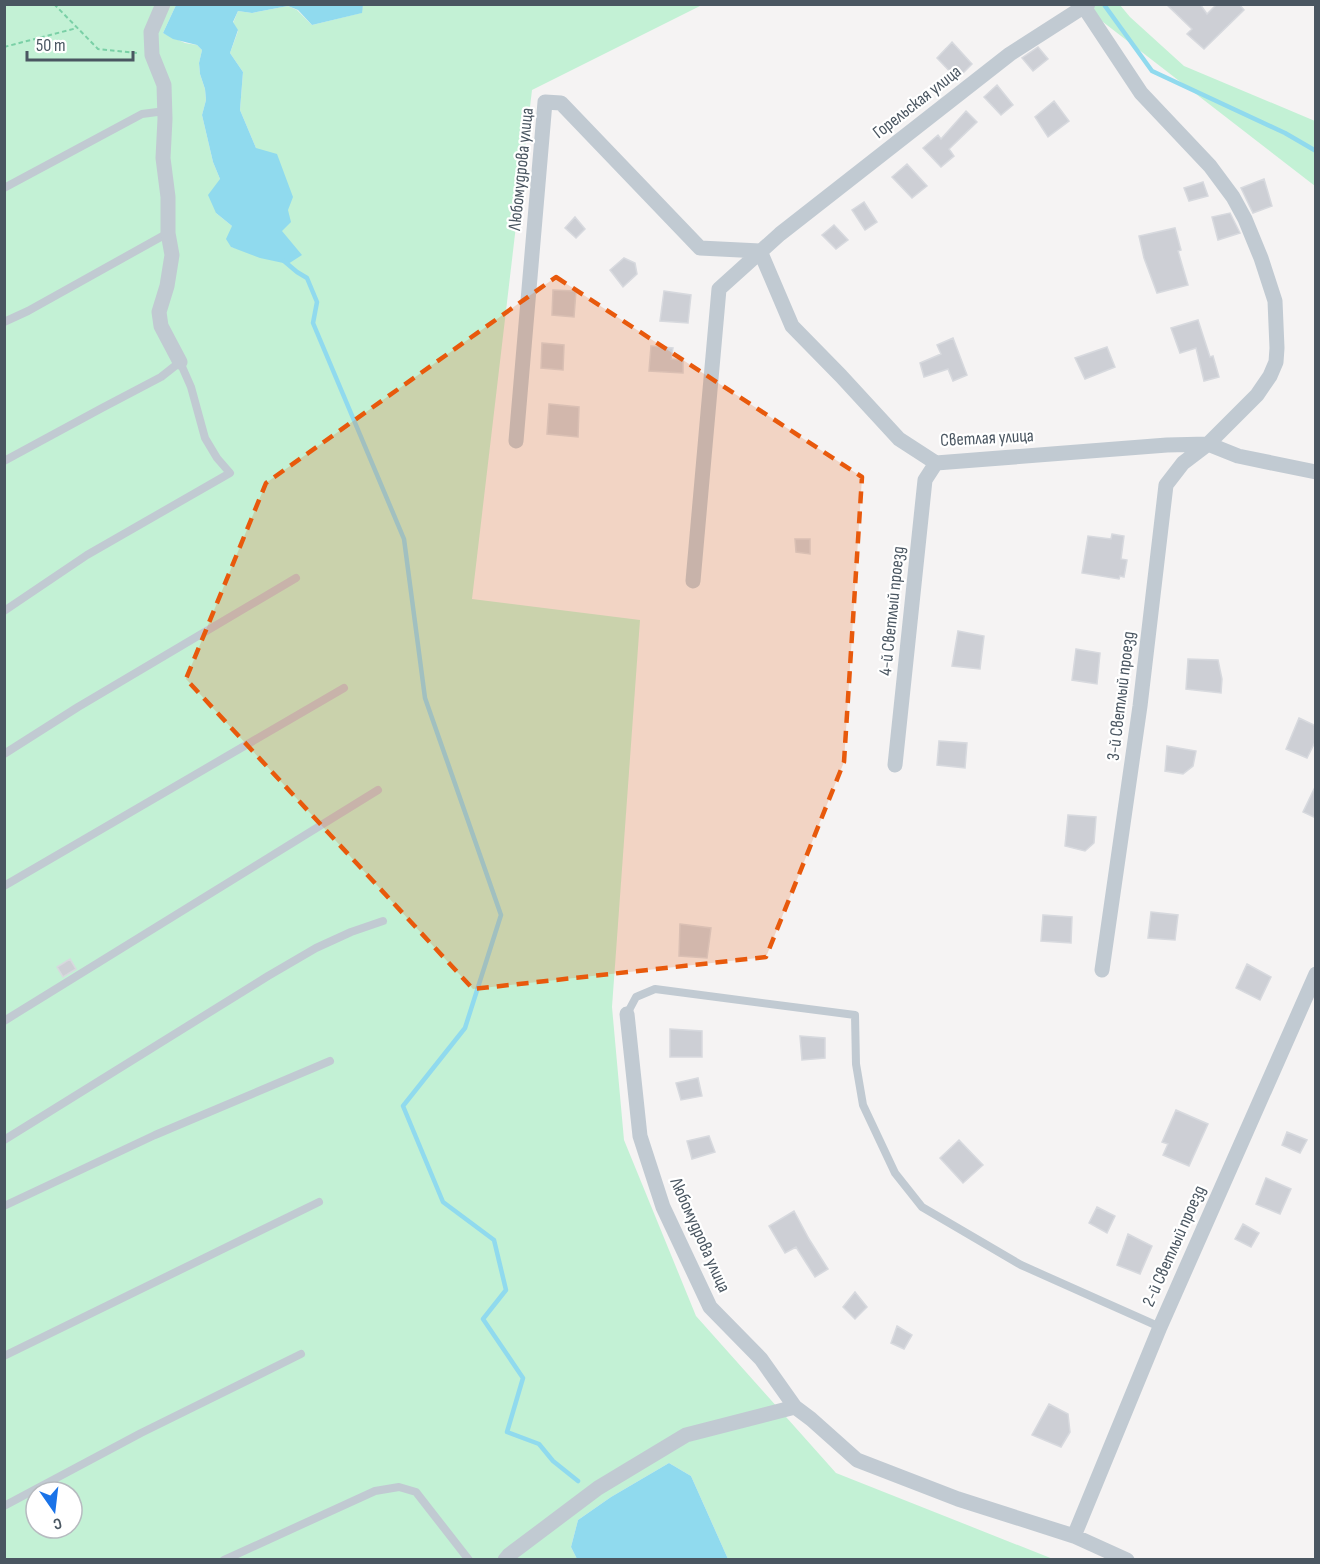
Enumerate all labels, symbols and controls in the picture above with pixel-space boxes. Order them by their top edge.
scale bar [27,24,134,62]
text: 50 m [36,35,66,56]
street label: Горельская улица [869,61,965,143]
street label: Любомудрова улица [504,107,538,232]
street label: Светлая улица [940,425,1034,451]
street label: 4-й Светлый проезд [875,545,909,677]
street label: 3-й Светлый проезд [1103,630,1139,762]
street label: Любомудрова улица [665,1173,735,1296]
street label: 2-й Светлый проезд [1138,1182,1210,1310]
north arrow [24,1480,84,1540]
text: С [51,1513,64,1533]

